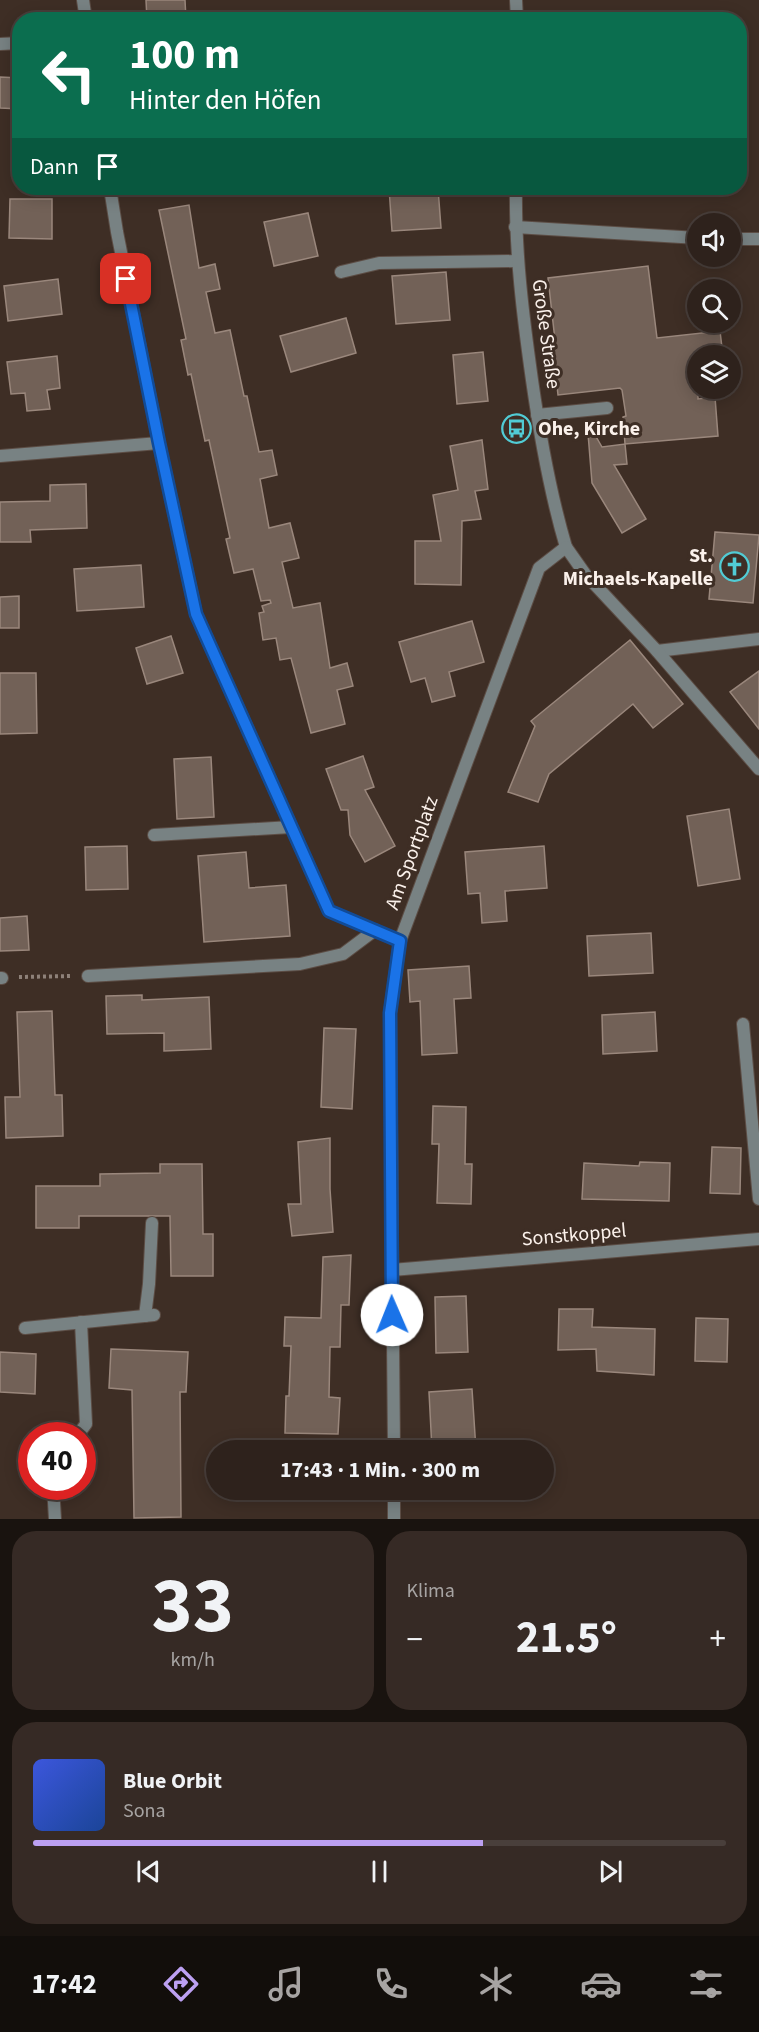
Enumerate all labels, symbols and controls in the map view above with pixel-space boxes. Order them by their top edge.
text: 100 m [129,25,240,85]
icon: left [30,36,108,114]
text: Hinter den Höfen [129,81,321,120]
icon: arrive [91,150,124,183]
text: Dann [30,151,79,183]
map controls [687,213,741,399]
button: sound [687,213,741,267]
pin [100,253,151,304]
icon: arrive [109,262,142,295]
street label: Große Straße [524,277,568,391]
button: search [687,279,741,333]
button: layers [687,345,741,399]
bus stop icon: Ohe, Kirche [501,413,533,445]
place label: Ohe, Kirche [538,415,640,443]
place label: St. Michaels-Kapelle [563,542,713,593]
church icon: St. Michaels-Kapelle [718,551,750,583]
street label: Am Sportplatz [378,792,446,914]
street label: Sonstkoppel [521,1216,627,1254]
position arrow [360,1283,424,1347]
speed limit sign: 40 [18,1422,96,1500]
text: 17:43 · 1 Min. · 300 m [280,1454,480,1486]
text: 33 [152,1551,234,1662]
text: Klima [407,1577,455,1605]
text: 21.5° [516,1606,617,1670]
text: − [407,1616,423,1663]
text: + [710,1616,726,1663]
text: km/h [171,1646,215,1674]
text: Blue Orbit [123,1765,222,1797]
text: Sona [123,1797,166,1825]
icon: previous [132,1855,165,1888]
icon: pause [363,1855,396,1888]
icon: next [594,1855,627,1888]
icon: directions [160,1963,202,2005]
icon: music [265,1963,307,2005]
icon: phone [370,1963,412,2005]
icon: climate [475,1963,517,2005]
icon: car [580,1963,622,2005]
icon: filters [685,1963,727,2005]
text: 17:42 [32,1965,97,2004]

